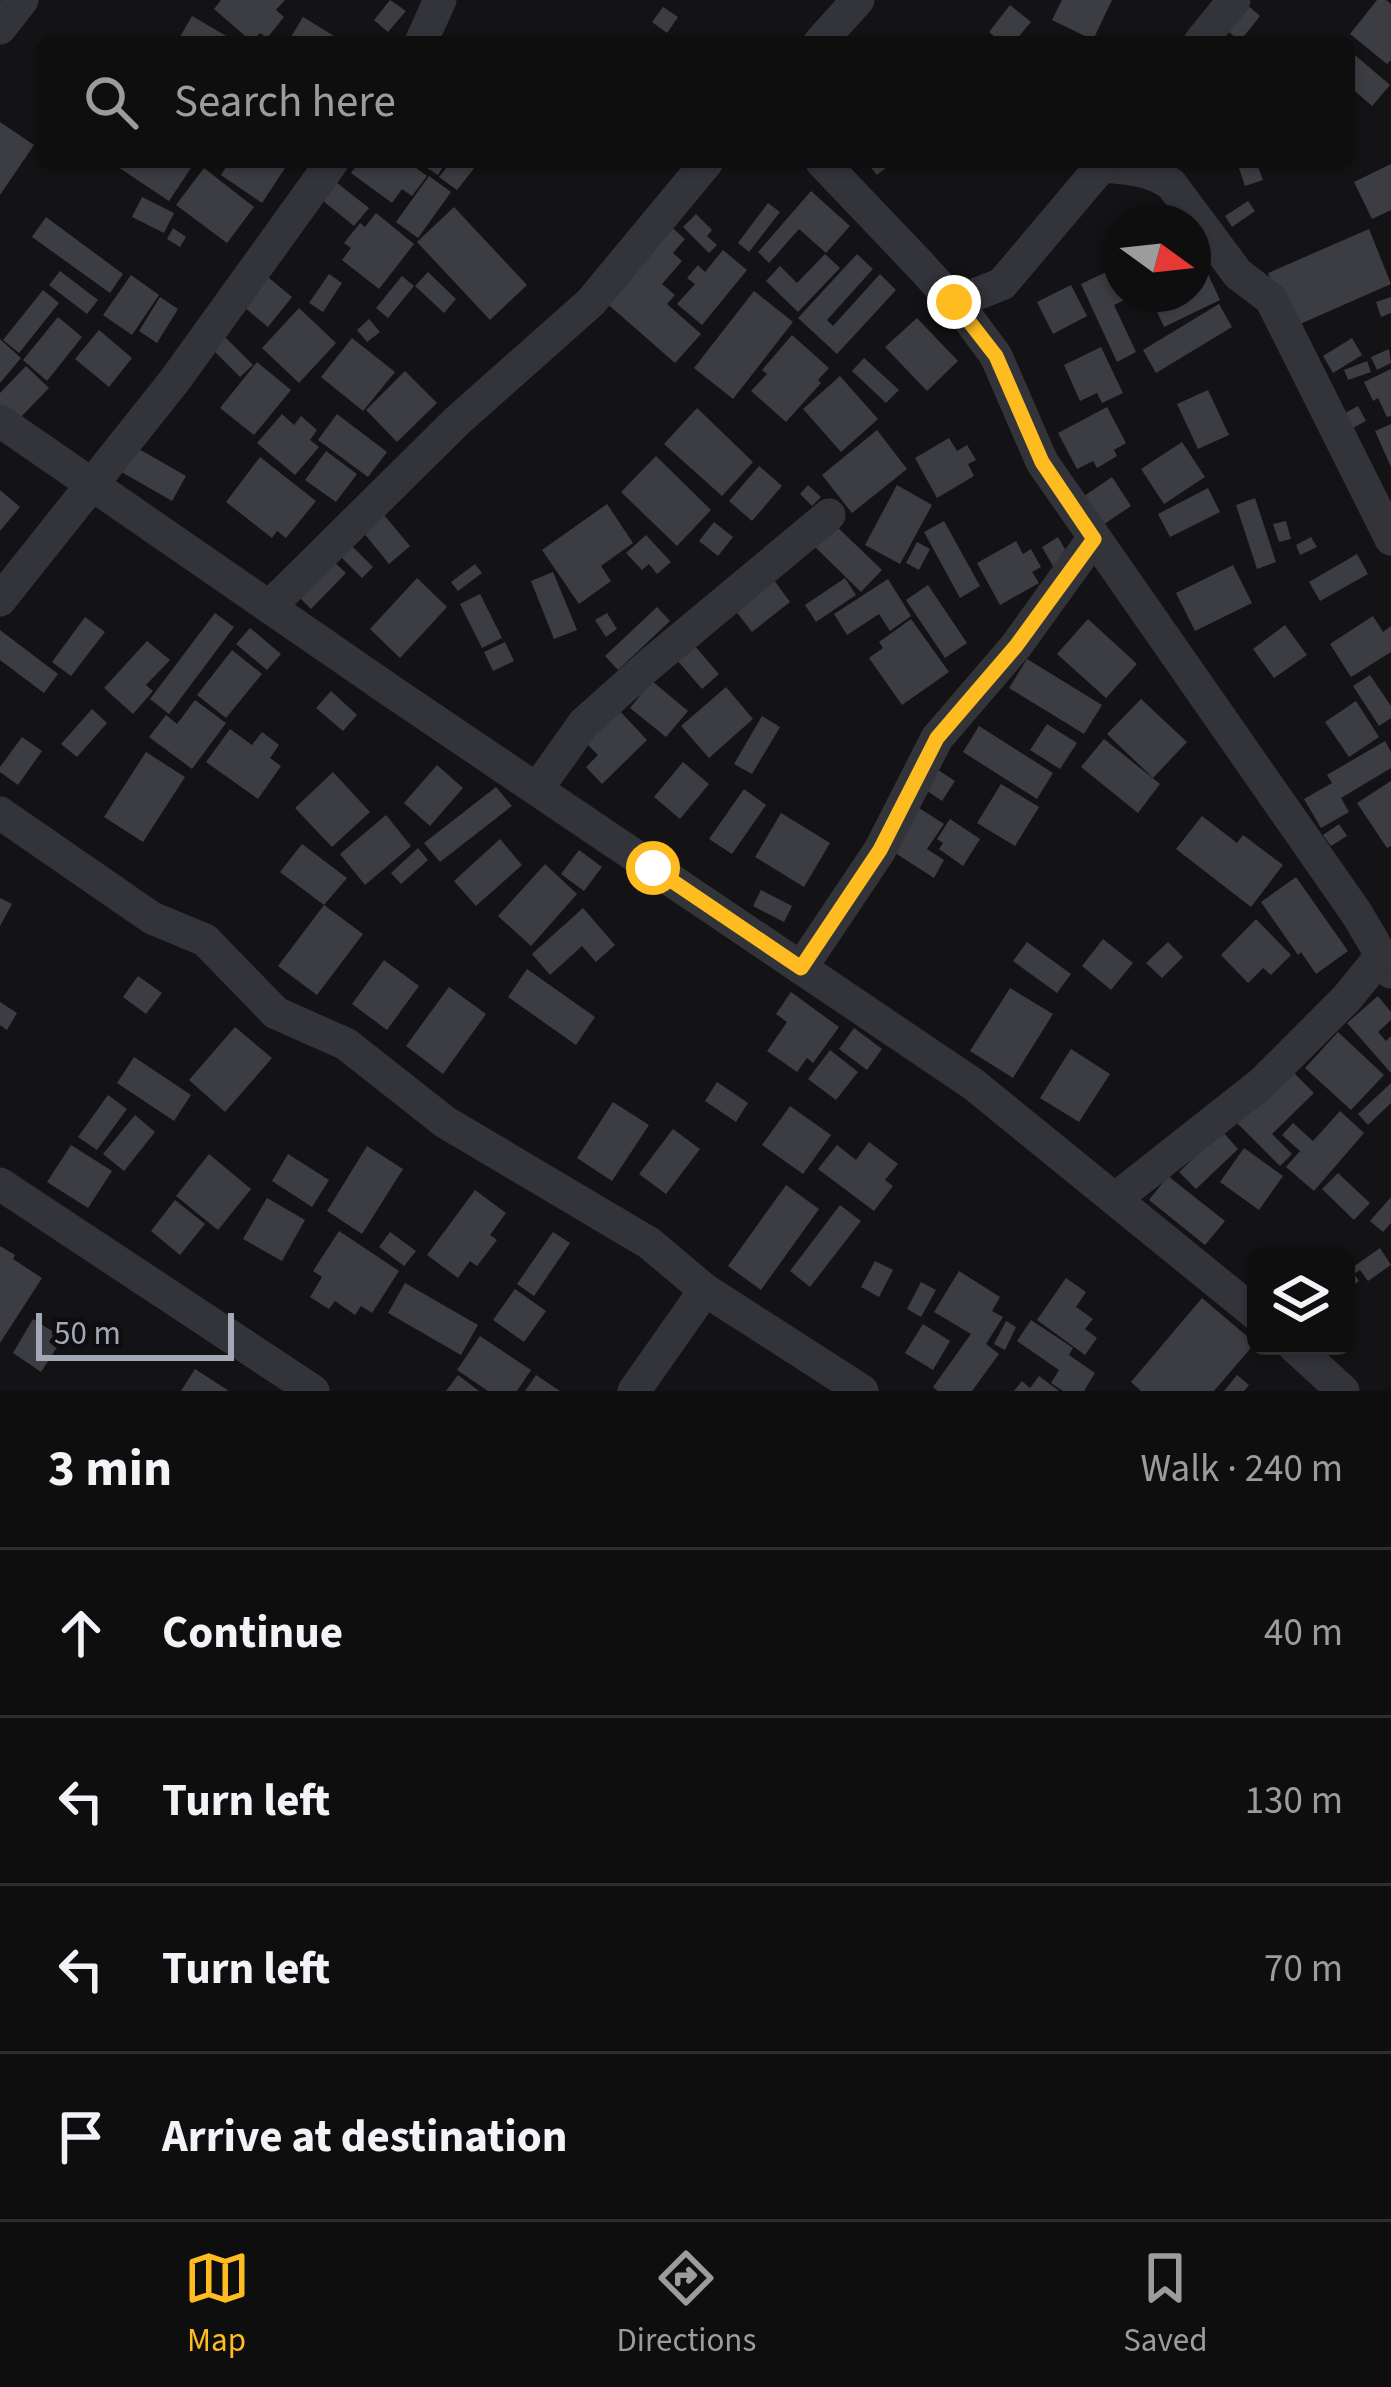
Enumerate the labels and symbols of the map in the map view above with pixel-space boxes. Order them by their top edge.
north arrow [1103,204,1211,312]
route end [927,275,981,329]
route start [626,841,680,895]
scale bar [36,1307,234,1360]

